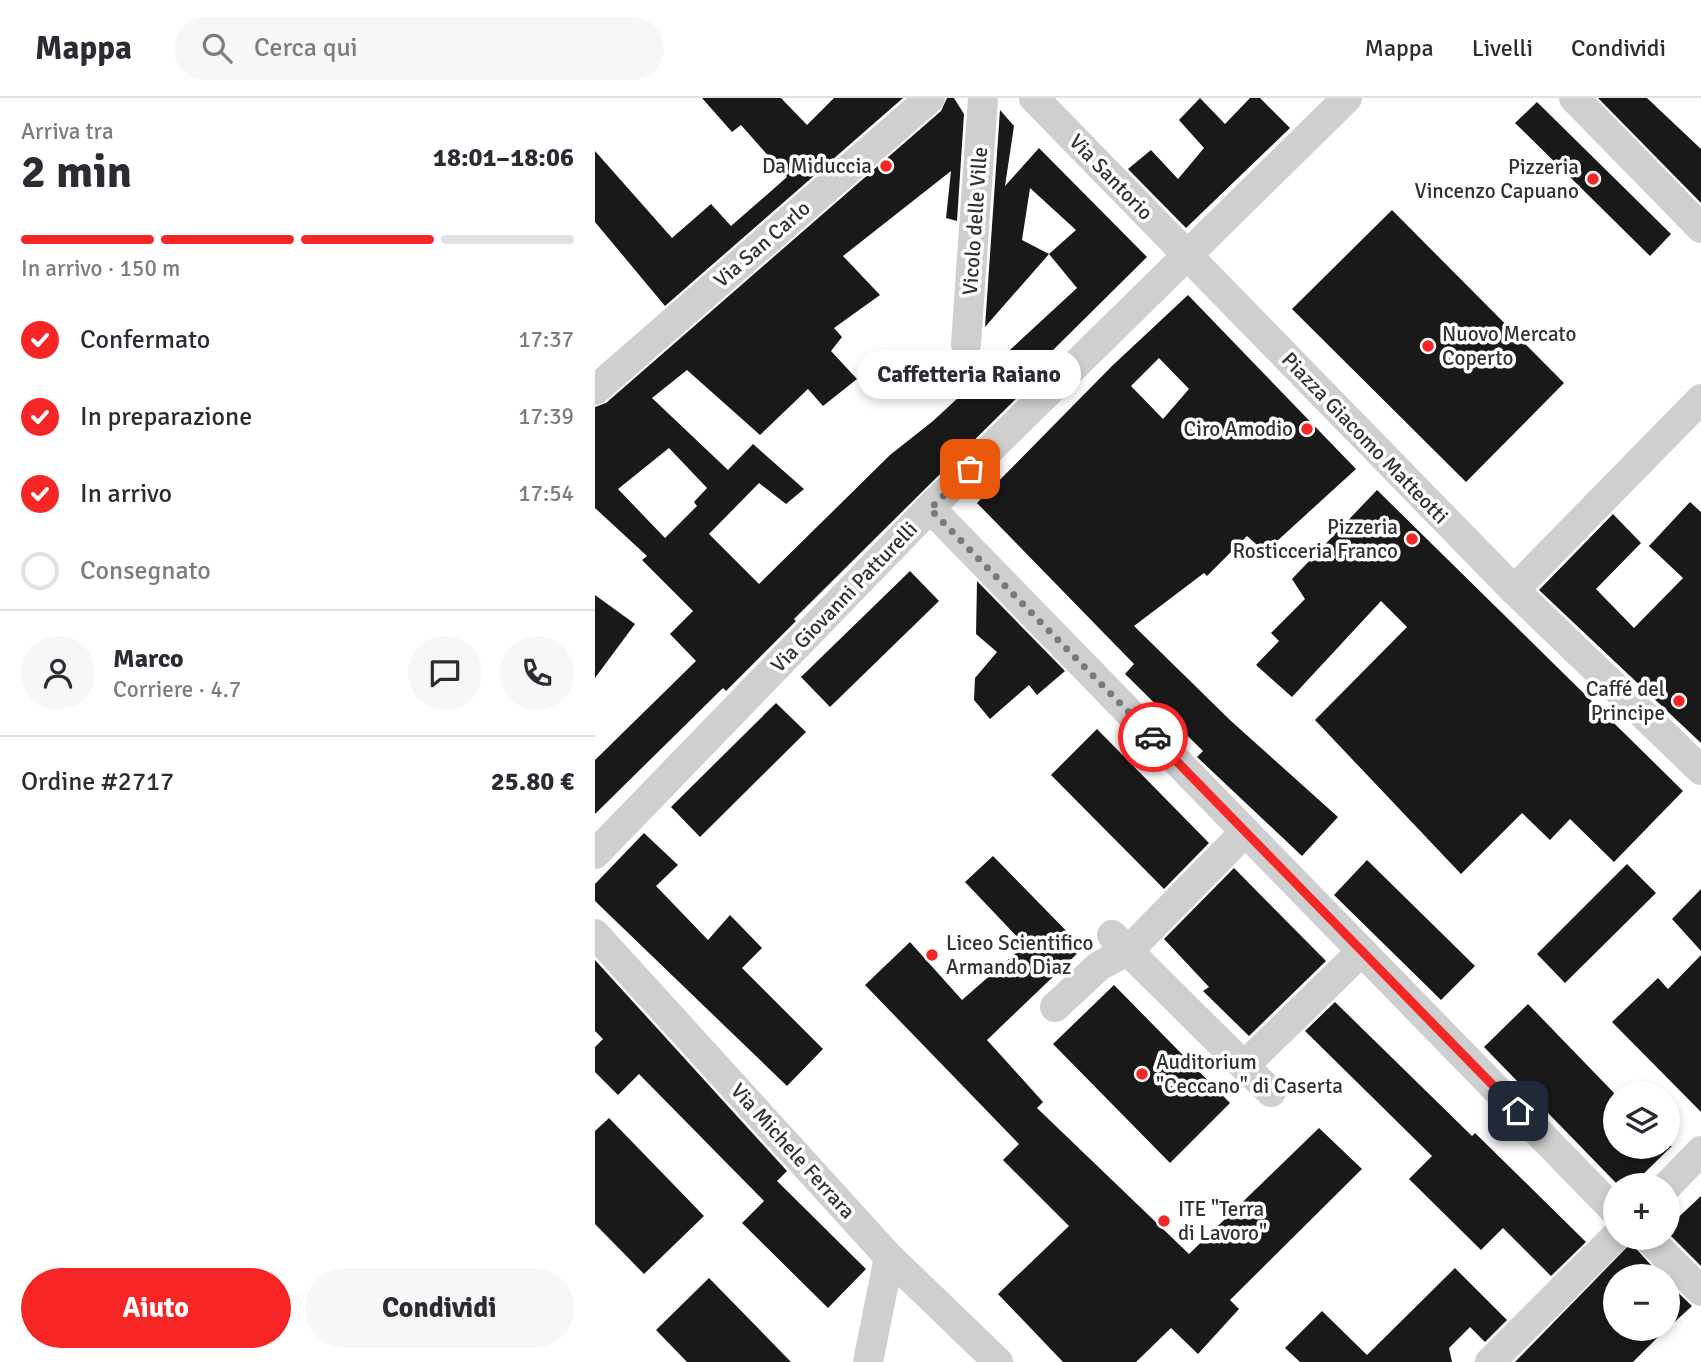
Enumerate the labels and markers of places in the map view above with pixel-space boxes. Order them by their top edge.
place label: Da Miduccia [762,153,872,179]
place label: Pizzeria Vincenzo Capuano [1415,154,1579,204]
marker: Da Miduccia [878,158,894,174]
marker: Pizzeria Vincenzo Capuano [1585,171,1601,187]
place label: Nuovo Mercato Coperto [1442,321,1576,371]
marker: Nuovo Mercato Coperto [1420,338,1436,354]
callout: Caffetteria Raiano [858,350,1082,399]
place label: Ciro Amodio [1184,416,1293,442]
marker: Ciro Amodio [1299,421,1315,437]
pin [940,439,1000,499]
place label: Pizzeria Rosticceria Franco [1232,514,1398,564]
marker: Pizzeria Rosticceria Franco [1404,531,1420,547]
place label: Caffé del Principe [1586,676,1665,726]
marker: Caffé del Principe [1671,693,1687,709]
place label: Liceo Scientifico Armando Diaz [946,930,1094,980]
marker: Liceo Scientifico Armando Diaz [924,947,940,963]
place label: Auditorium "Ceccano" di Caserta [1156,1049,1343,1099]
marker: Auditorium "Ceccano" di Caserta [1134,1066,1150,1082]
pin [1488,1081,1548,1141]
place label: ITE "Terra di Lavoro" [1178,1196,1267,1246]
marker: ITE "Terra di Lavoro" [1156,1213,1172,1229]

